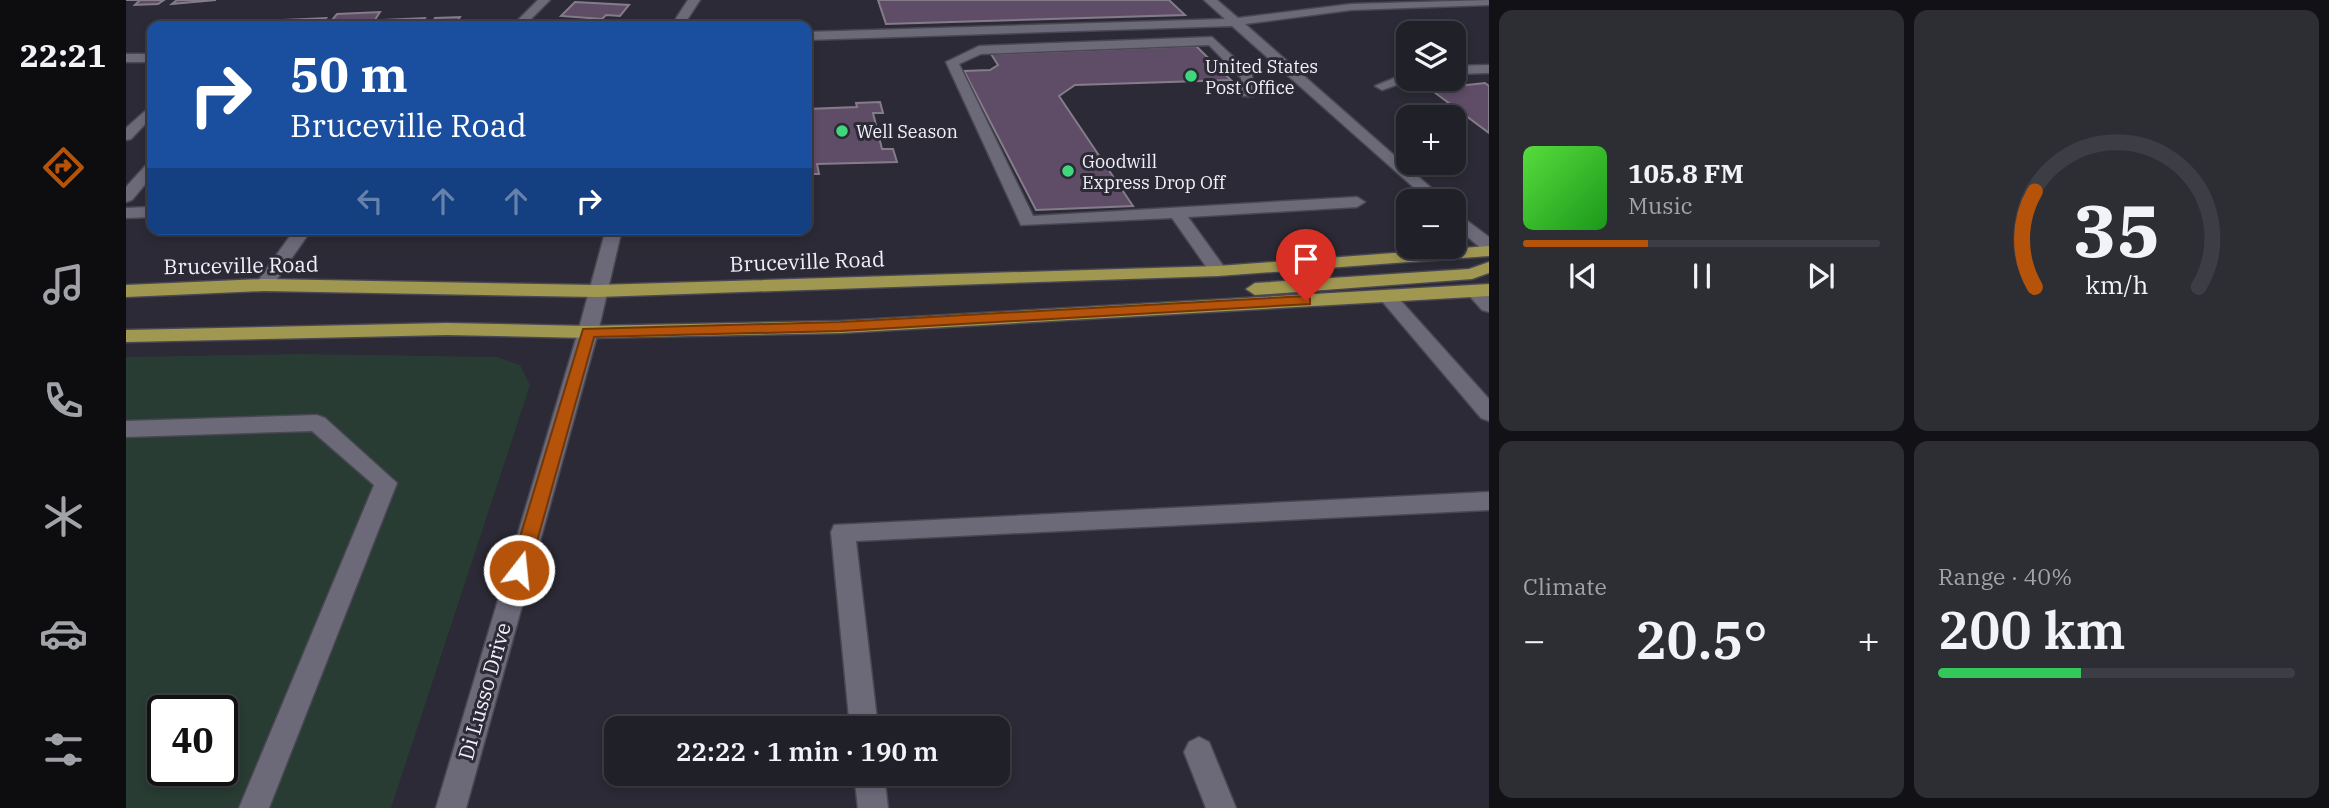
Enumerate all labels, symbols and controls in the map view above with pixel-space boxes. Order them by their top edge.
map controls [1396,21,1466,259]
button: layers [1396,21,1466,91]
text: 22:21 [20,34,106,76]
text: 50 m [290,42,408,105]
icon: right [175,49,266,140]
place label: United States Post Office [1205,55,1318,99]
marker: United States Post Office [1183,68,1199,84]
text: Bruceville Road [290,104,527,146]
button: + [1396,105,1466,175]
place label: Well Season [856,120,958,143]
marker: Well Season [834,123,850,139]
icon: directions [39,143,88,192]
place label: Goodwill Express Drop Off [1082,150,1227,194]
text: 105.8 FM [1628,156,1744,190]
marker: Goodwill Express Drop Off [1060,163,1076,179]
icon: left [351,182,389,220]
icon: ahead [424,182,462,220]
icon: ahead [497,182,535,220]
icon: right [570,182,608,220]
text: 35 [2073,182,2160,277]
button: − [1396,189,1466,259]
text: Music [1628,190,1693,220]
pin [1276,229,1336,301]
icon: arrive [1287,240,1325,278]
street label: Bruceville Road [729,244,885,278]
street label: Bruceville Road [163,250,319,280]
icon: previous [1564,257,1602,295]
icon: pause [1683,257,1721,295]
icon: next [1802,257,1840,295]
icon: music [39,260,88,309]
text: km/h [2085,268,2148,301]
icon: phone [39,376,88,425]
icon: climate [39,492,88,541]
position arrow [482,533,556,607]
text: Range · 40% [1938,561,2072,591]
text: Climate [1523,571,1607,601]
text: 200 km [1938,596,2126,663]
text: 20.5° [1635,606,1768,673]
icon: car [39,609,88,658]
text: − [1523,615,1546,664]
text: + [1857,615,1880,664]
street label: Di Lusso Drive [451,619,517,763]
speed limit sign: 40 [147,695,238,786]
icon: filters [39,725,88,774]
text: 22:22 · 1 min · 190 m [676,734,938,768]

